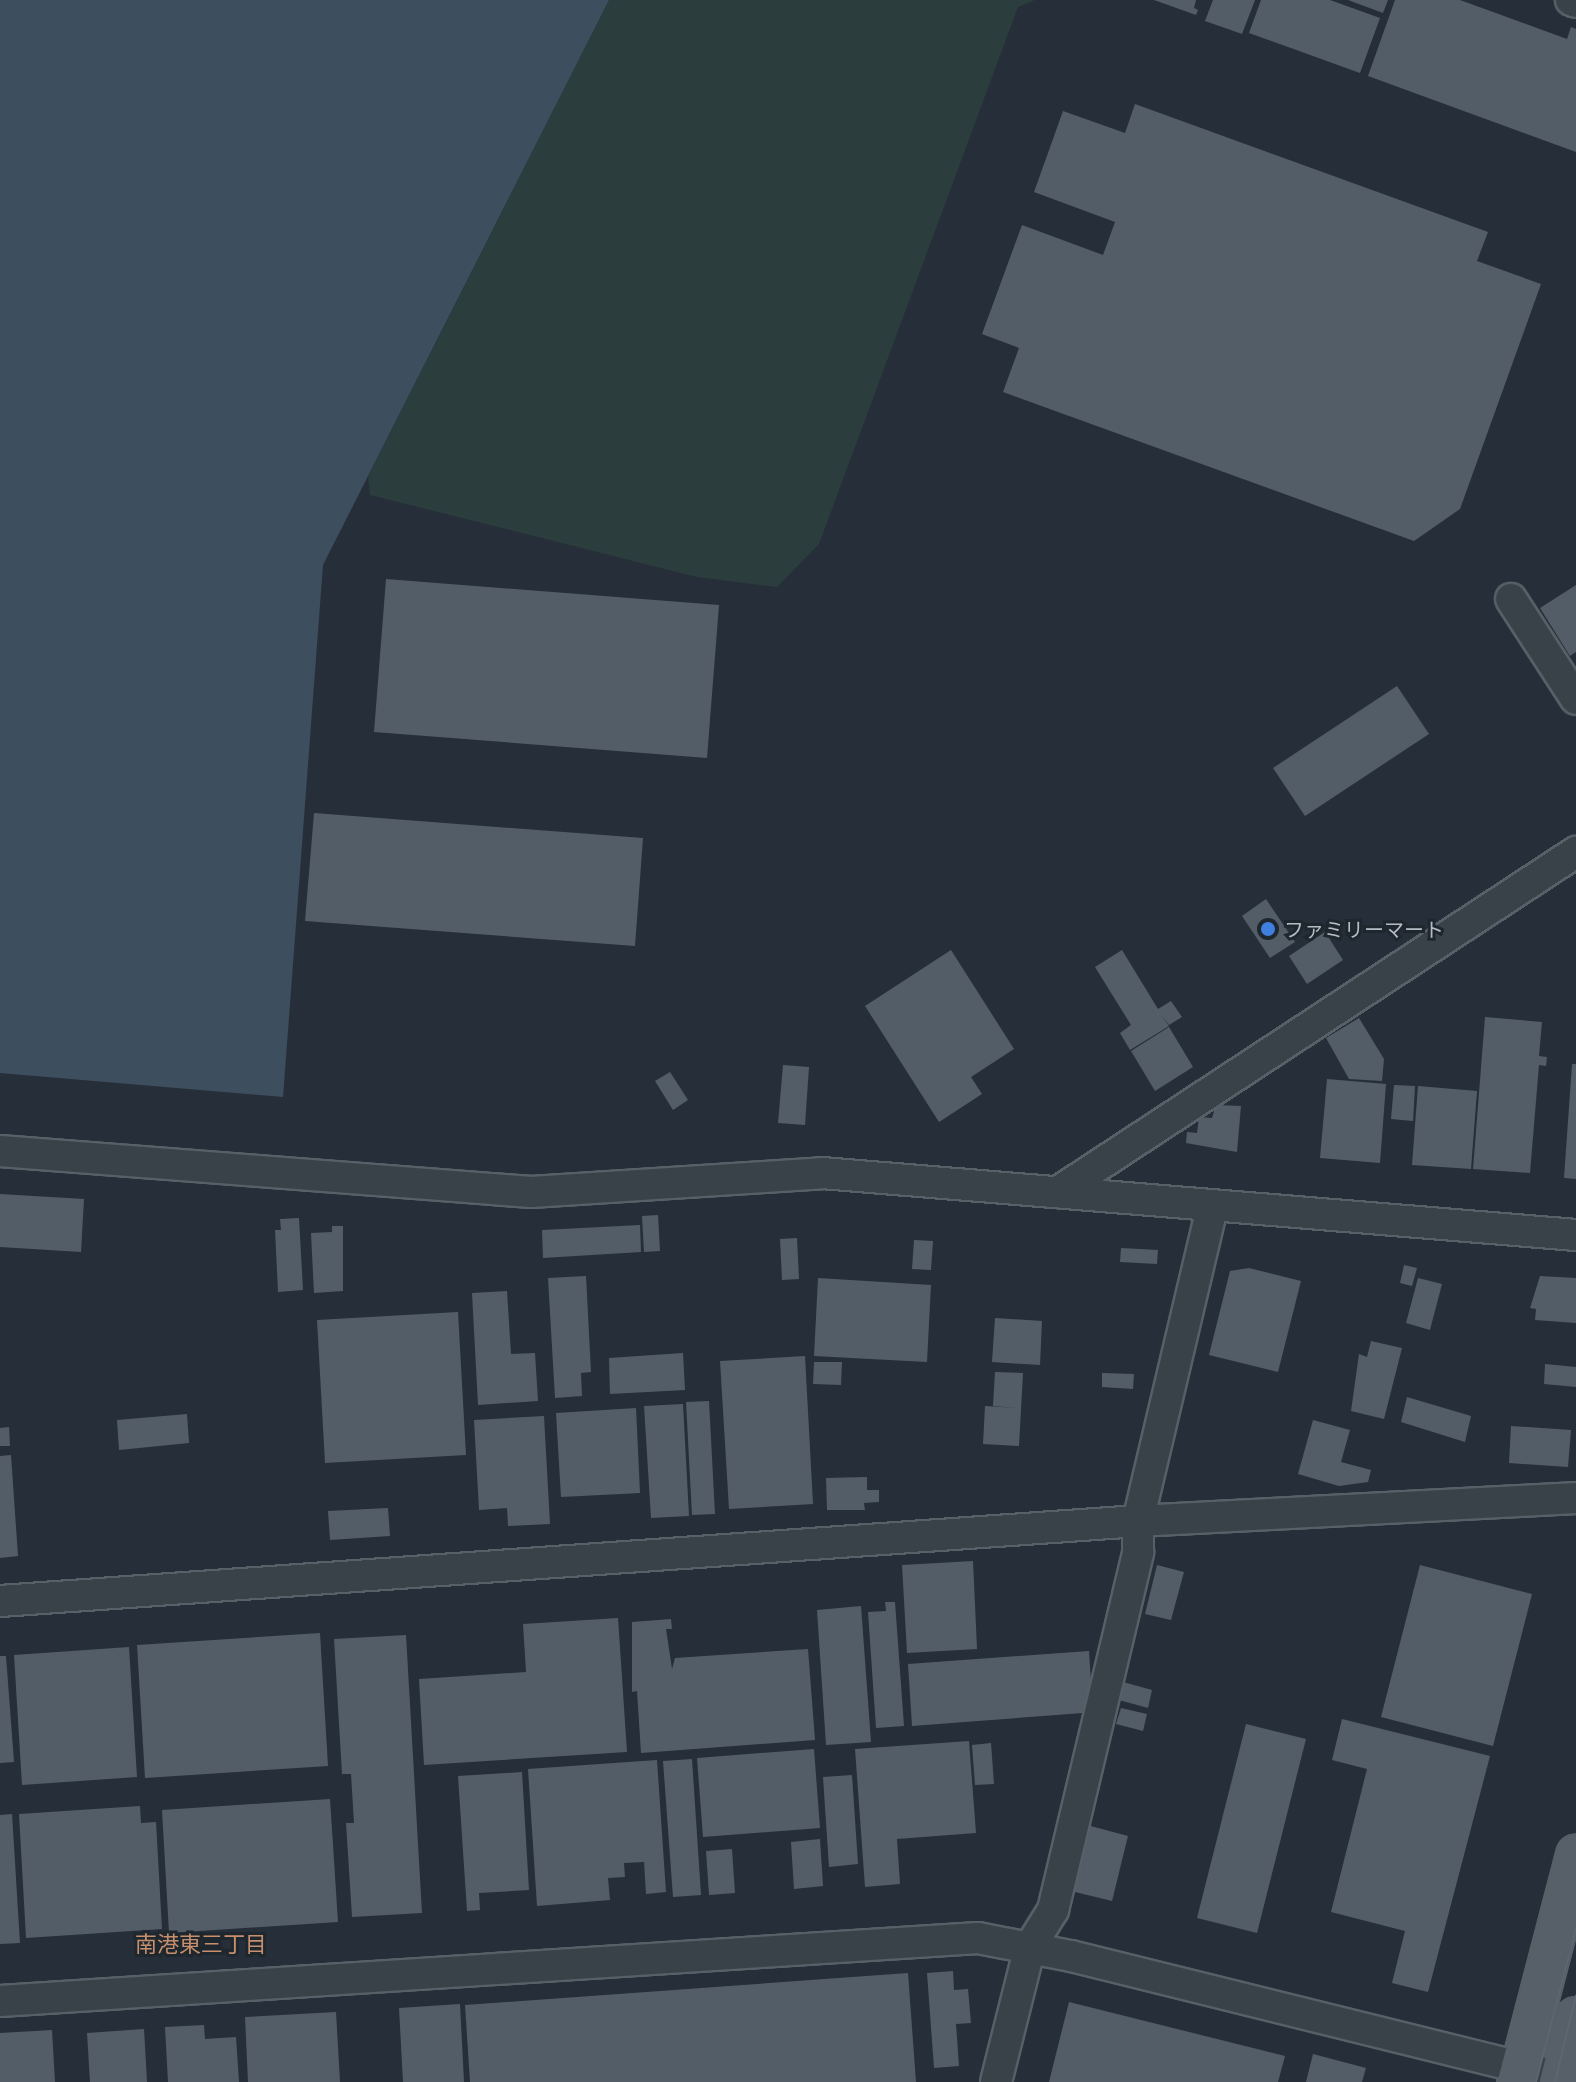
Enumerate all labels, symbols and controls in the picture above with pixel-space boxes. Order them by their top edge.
place label: ファミリーマート [1284,917,1444,941]
marker: ファミリーマート [1259,920,1277,938]
district label: 南港東三丁目 [135,1932,267,1958]

